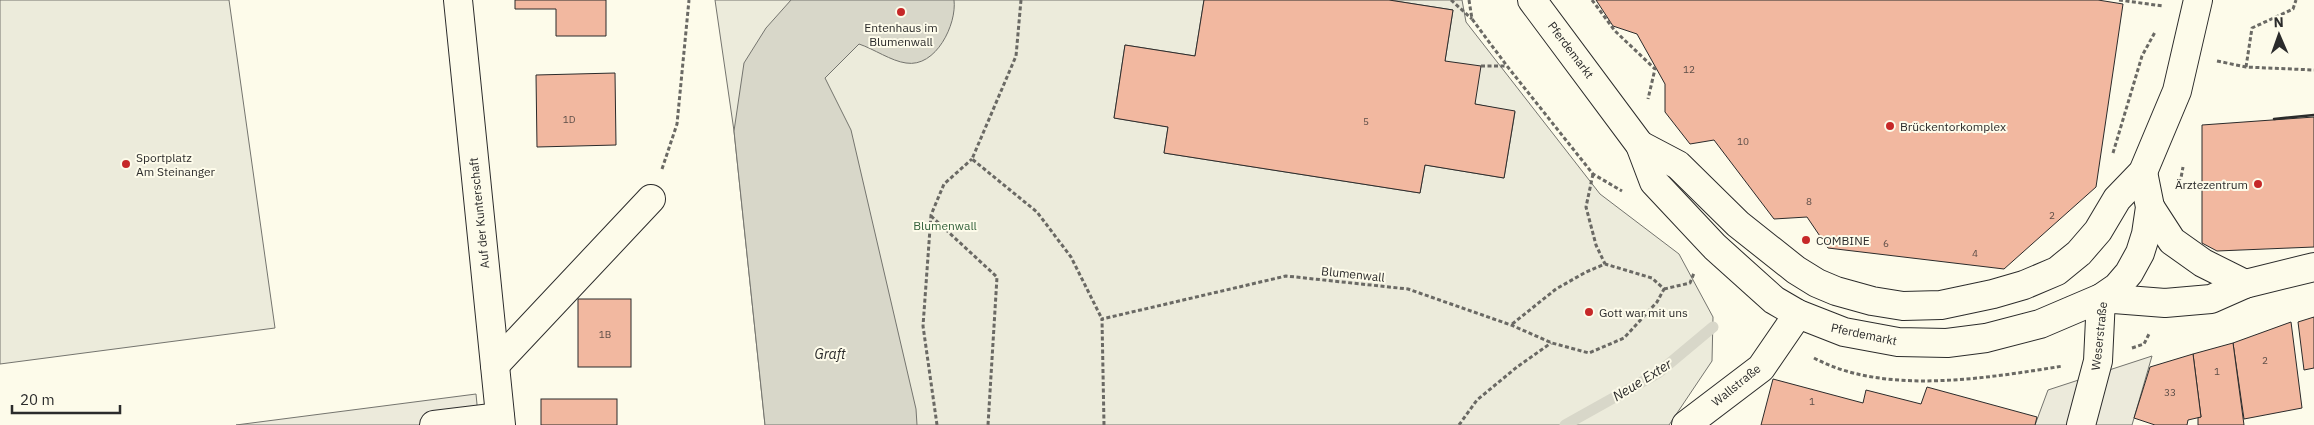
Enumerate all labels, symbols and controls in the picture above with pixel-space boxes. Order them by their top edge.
marker: Entenhaus im Blumenwall [895,6,907,18]
north arrow [2254,10,2304,60]
text: N [2273,13,2284,31]
street label: Pferdemarkt [1545,19,1597,81]
place label: Entenhaus im Blumenwall [864,20,938,49]
house number: 12 [1683,63,1695,76]
house number: 1D [563,113,576,126]
house number: 5 [1363,115,1369,128]
place label: Brückentorkomplex [1900,119,2006,134]
marker: Brückentorkomplex [1884,120,1896,132]
house number: 10 [1737,135,1749,148]
place label: Sportplatz Am Steinanger [136,150,216,179]
street label: Auf der Kunterschaft [466,157,492,269]
marker: Sportplatz Am Steinanger [120,158,132,170]
place label: Ärztezentrum [2175,177,2248,192]
marker: Ärztezentrum [2252,178,2264,190]
house number: 8 [1806,195,1812,208]
house number: 2 [2049,209,2055,222]
park label: Blumenwall [913,218,977,233]
place label: COMBINE [1816,233,1870,248]
marker: COMBINE [1800,234,1812,246]
house number: 6 [1883,237,1889,250]
house number: 4 [1972,247,1978,260]
street label: Blumenwall [1321,263,1385,285]
street label: Weserstraße [2088,301,2110,371]
place label: Gott war mit uns [1599,305,1688,320]
marker: Gott war mit uns [1583,306,1595,318]
street label: Pferdemarkt [1830,320,1898,348]
house number: 1B [599,328,611,341]
water label: Graft [814,345,846,363]
water label: Neue Exter [1609,354,1676,405]
house number: 2 [2262,354,2268,367]
street label: Wallstraße [1709,361,1764,409]
house number: 1 [2214,365,2220,378]
scale bar [12,382,120,414]
house number: 33 [2164,386,2176,399]
text: 20 m [20,390,55,409]
house number: 1 [1809,395,1815,408]

